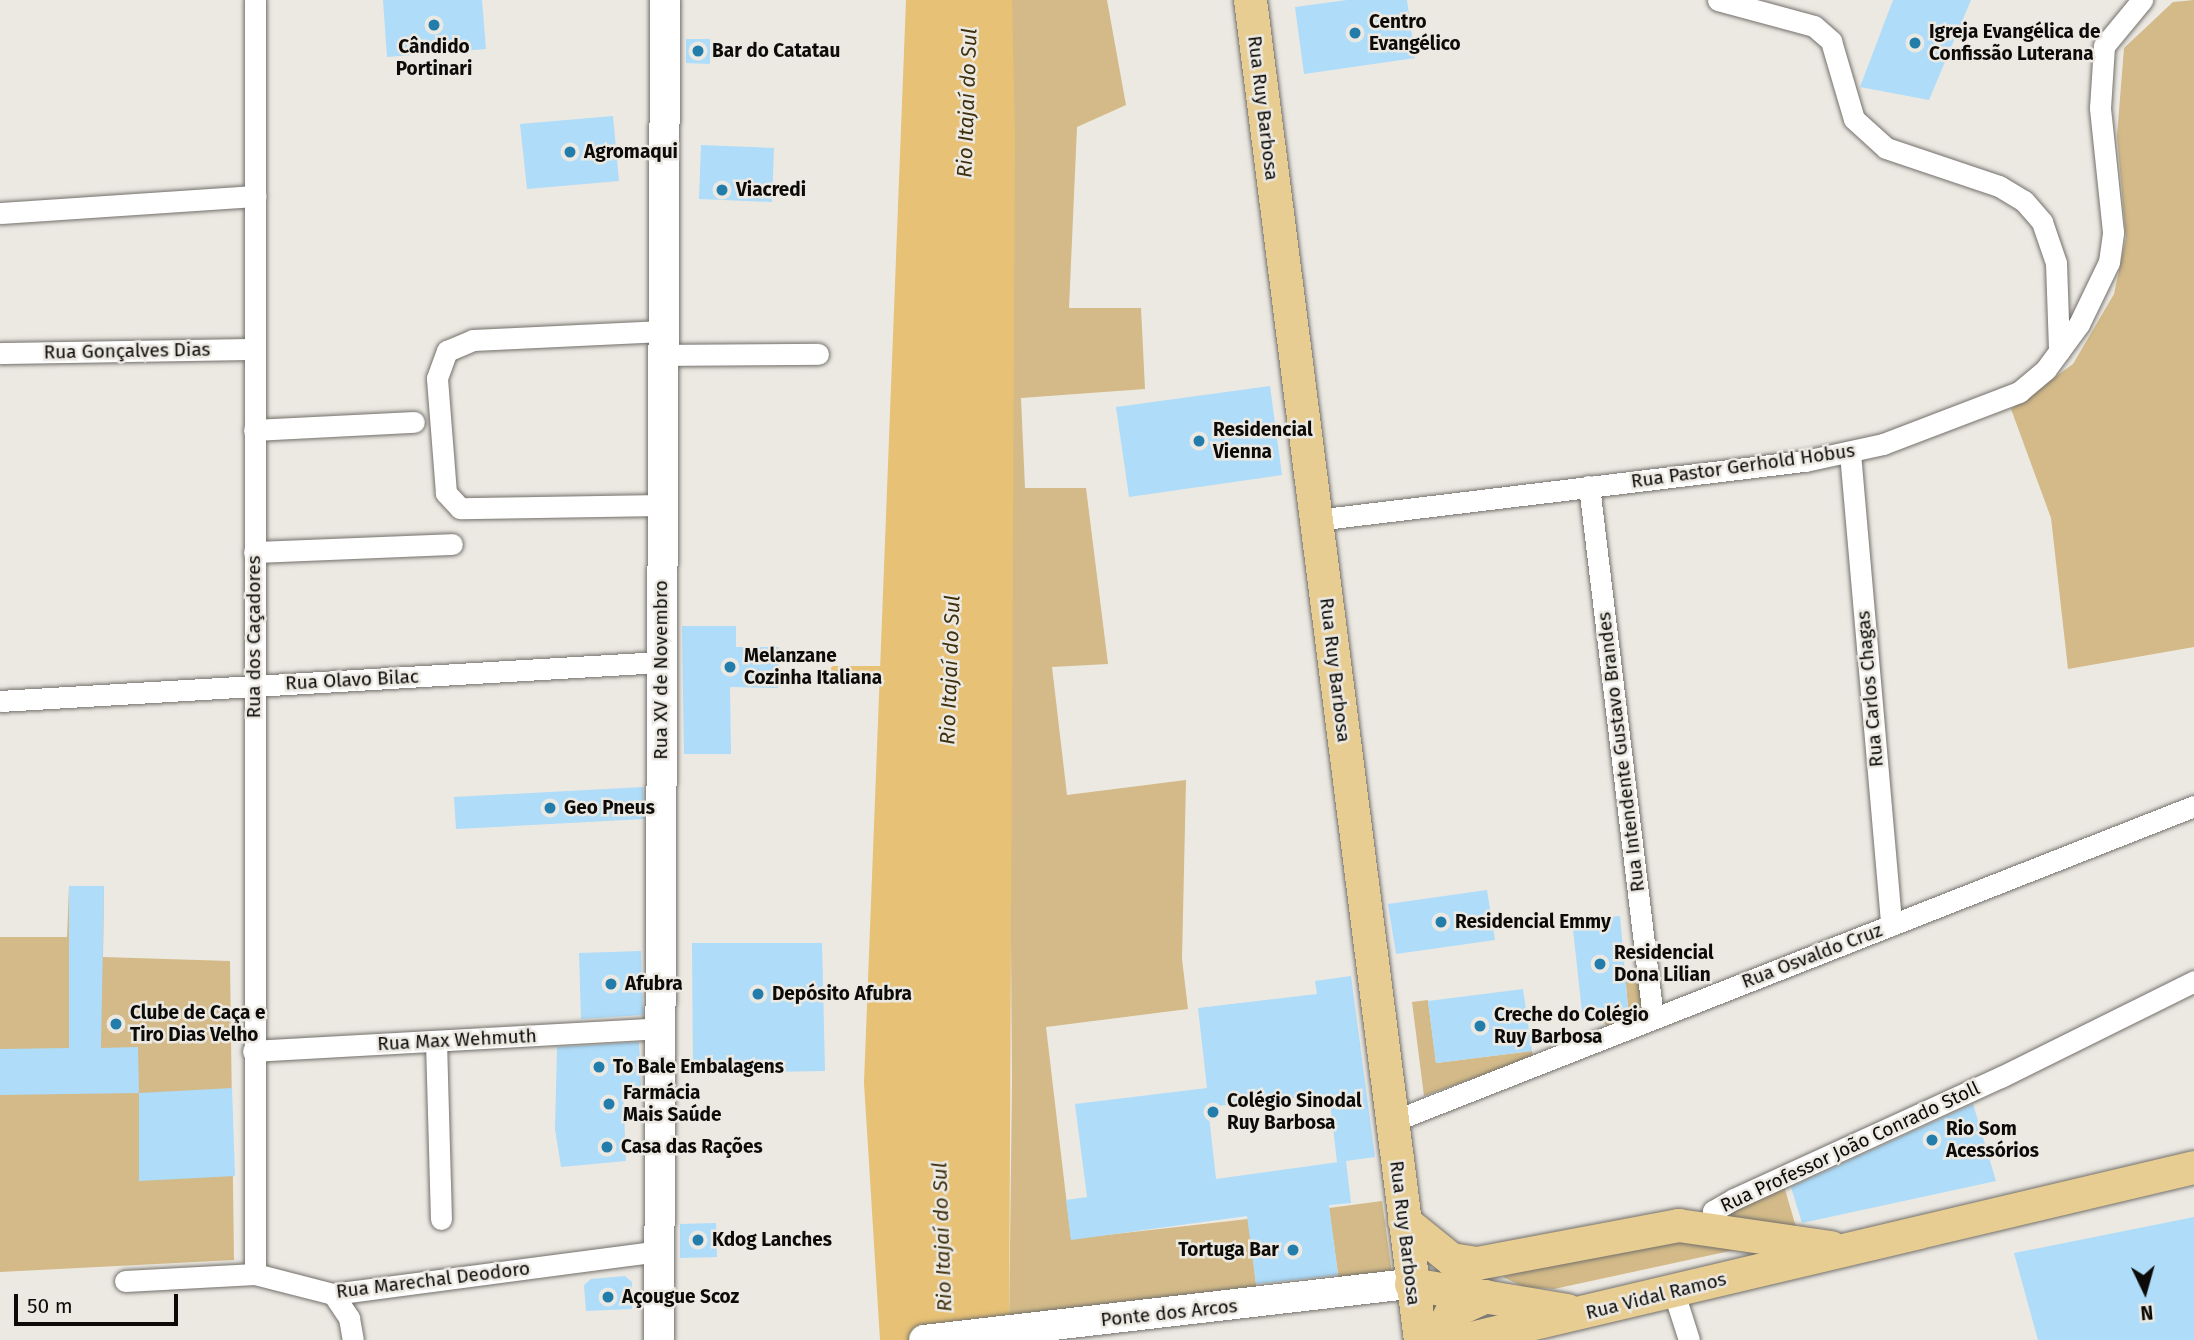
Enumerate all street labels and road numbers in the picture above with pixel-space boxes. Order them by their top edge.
street label: Rua Ruy Barbosa [1243,34,1283,182]
street label: Rua Gonçalves Dias [43,338,211,364]
street label: Rua Pastor Gerhold Hobus [1630,439,1856,493]
street label: Rua dos Caçadores [243,556,265,718]
street label: Rua XV de Novembro [650,580,672,760]
street label: Rua Ruy Barbosa [1315,596,1355,744]
street label: Rua Carlos Chagas [1852,610,1888,768]
street label: Rua Intendente Gustavo Brandes [1593,611,1649,893]
street label: Rua Olavo Bilac [285,665,419,695]
street label: Rua Osvaldo Cruz [1738,919,1886,993]
street label: Rua Max Wehmuth [377,1024,537,1056]
street label: Rua Professor João Conrado Stoll [1717,1077,1983,1217]
street label: Rua Ruy Barbosa [1385,1159,1425,1307]
street label: Rua Marechal Deodoro [335,1257,531,1303]
street label: Rua Vidal Ramos [1583,1268,1729,1324]
street label: Ponte dos Arcos [1100,1294,1238,1332]

